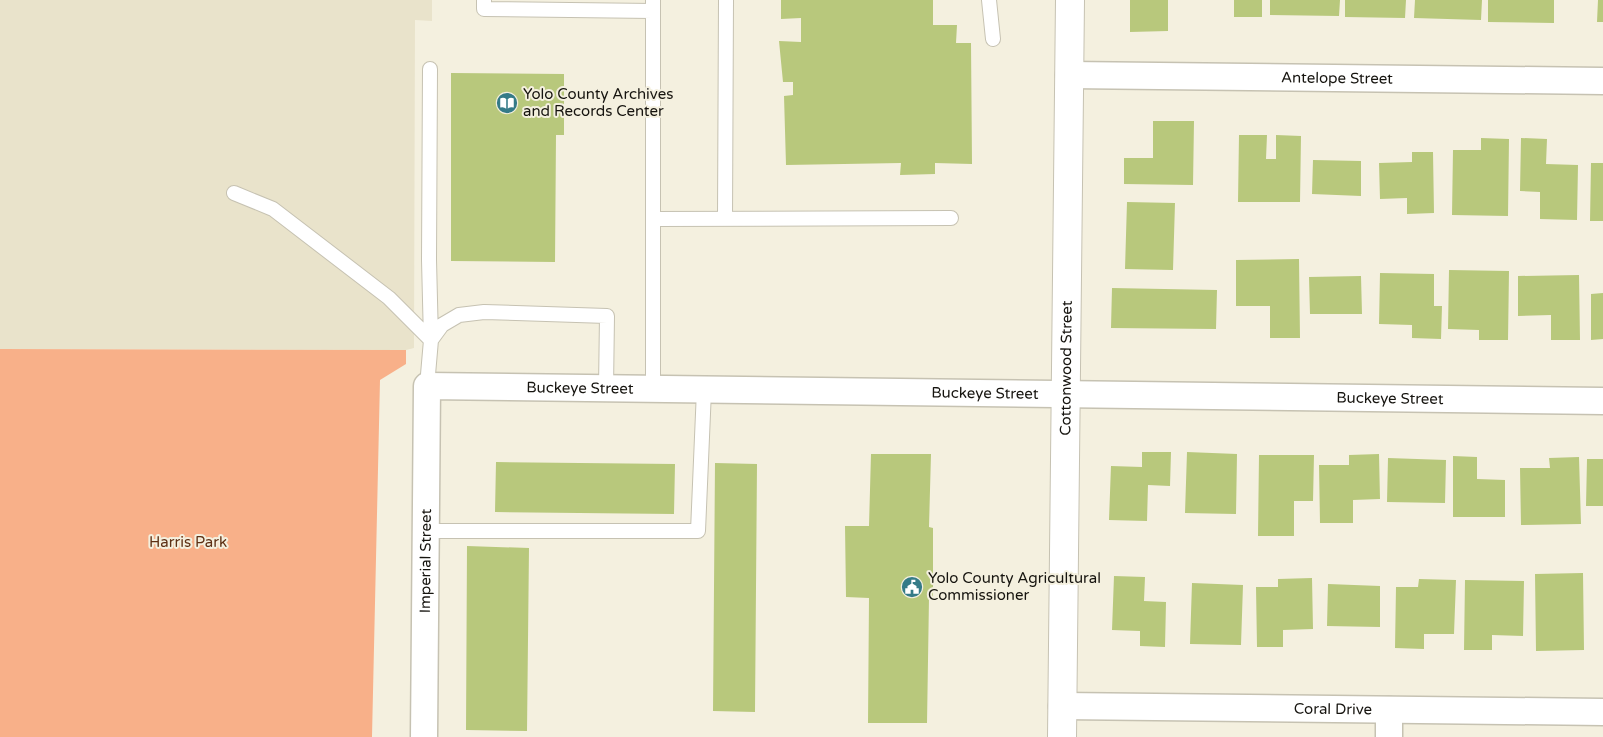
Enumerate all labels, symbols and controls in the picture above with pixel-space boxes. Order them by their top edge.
street label: Antelope Street [1281,68,1393,88]
place label: Yolo County Archives and Records Center [523,85,673,120]
library icon: Yolo County Archives and Records Center [495,91,519,115]
street label: Cottonwood Street [1056,300,1076,436]
street label: Buckeye Street [526,378,634,398]
street label: Buckeye Street [931,383,1039,403]
street label: Buckeye Street [1336,389,1444,408]
street label: Imperial Street [416,508,435,613]
park label: Harris Park [149,533,227,551]
place label: Yolo County Agricultural Commissioner [928,569,1101,604]
public building icon: Yolo County Agricultural Commissioner [900,575,924,599]
street label: Coral Drive [1294,700,1372,718]

